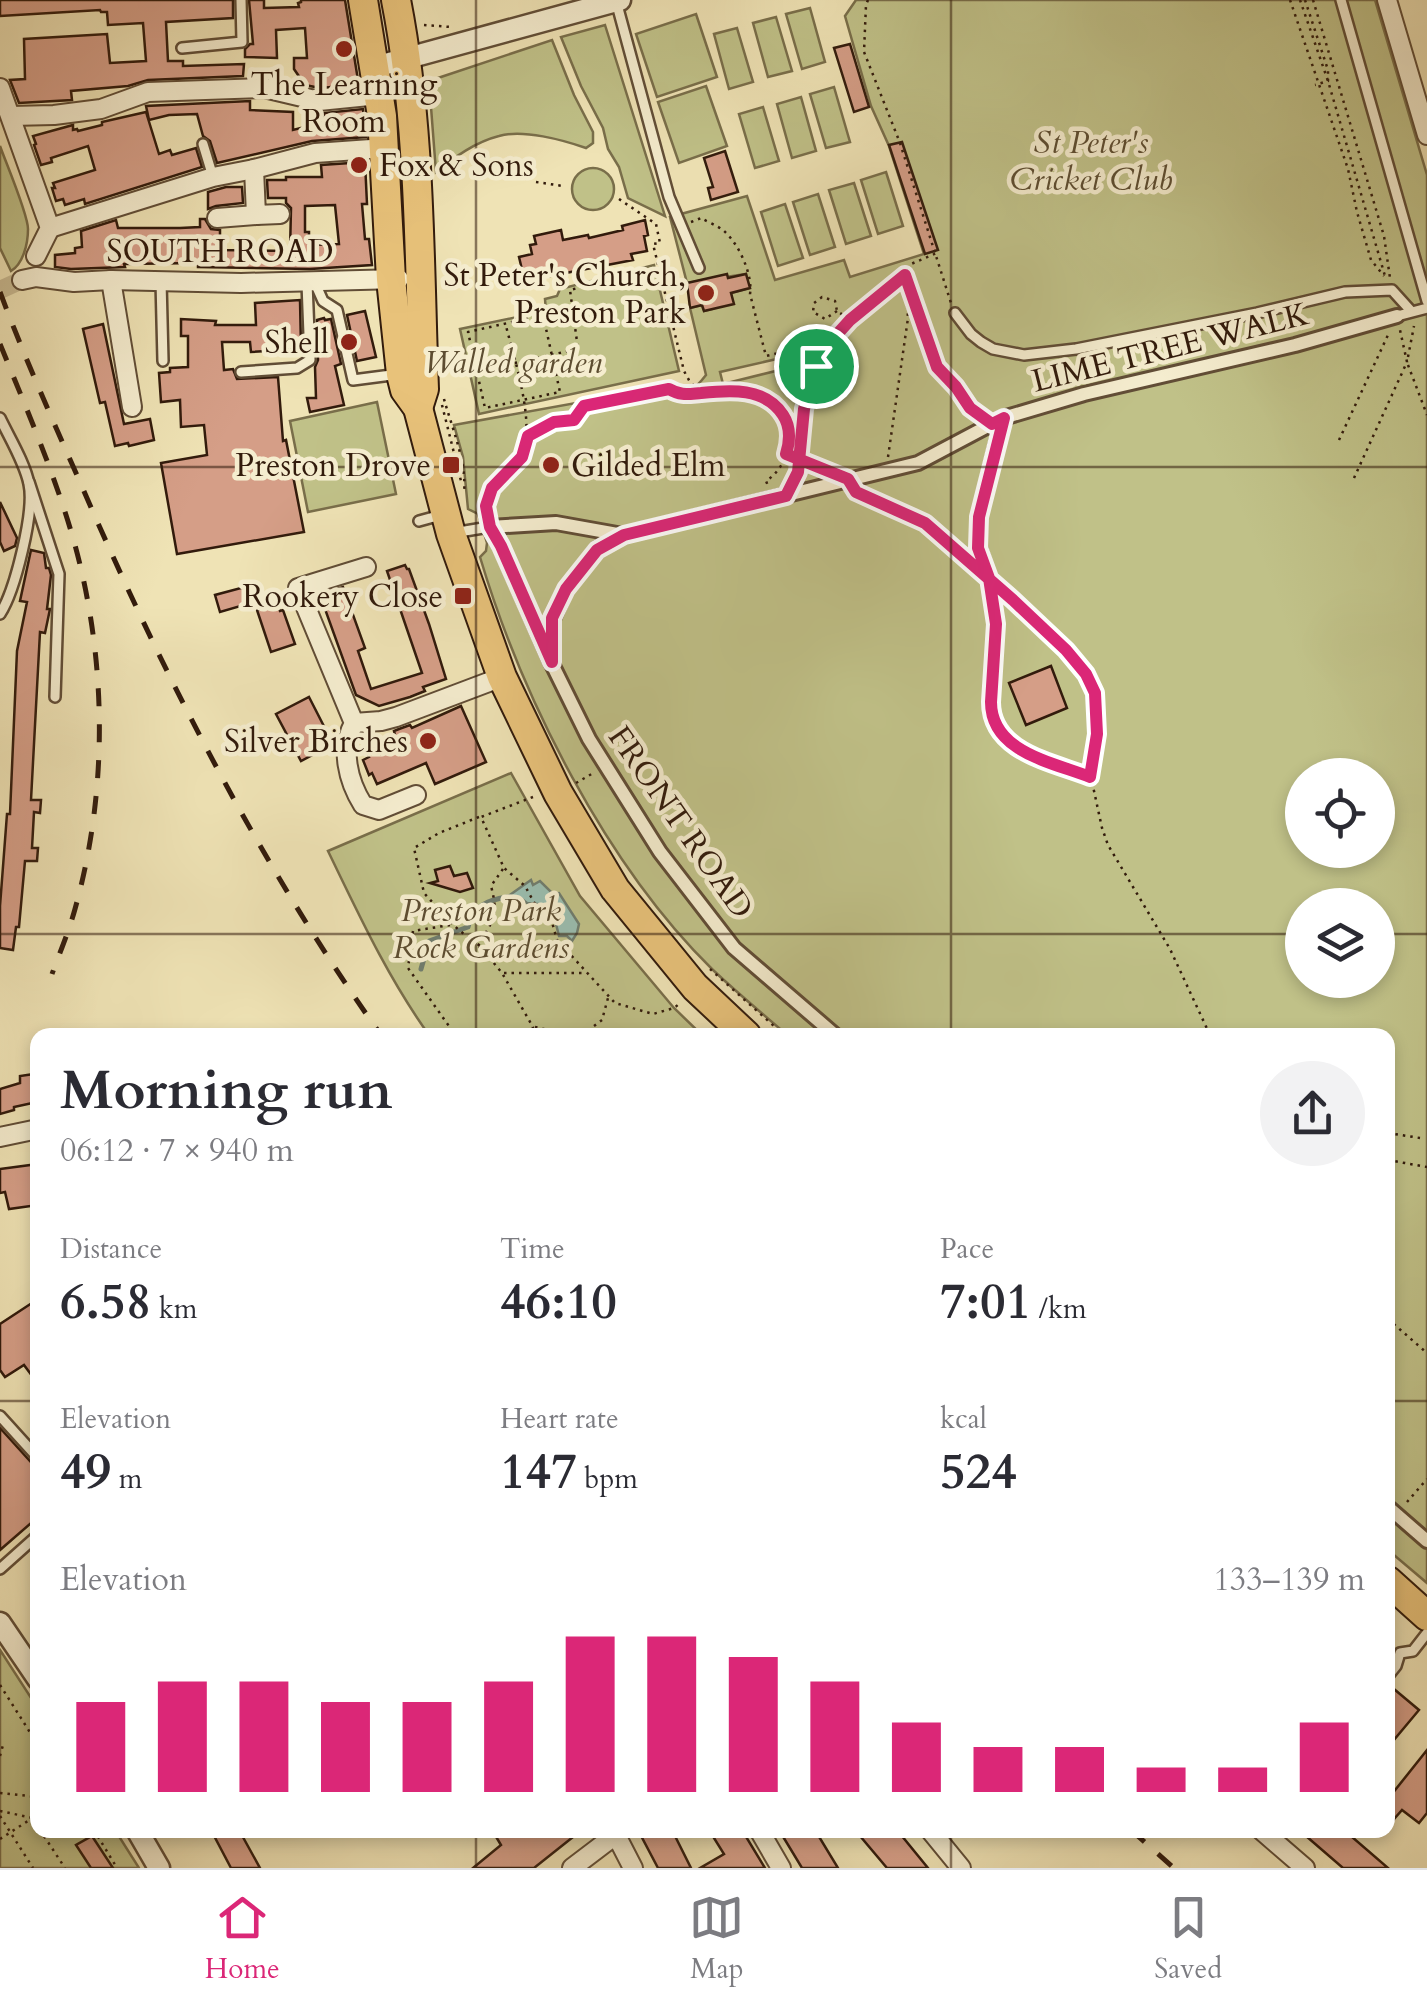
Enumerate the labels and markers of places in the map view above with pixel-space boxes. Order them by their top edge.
marker: The Learning Room [333,38,355,60]
place label: The Learning Room [251,63,437,144]
place label: Fox & Sons [379,144,534,188]
marker: Fox & Sons [348,154,370,176]
place label: St Peter's Church, Preston Park [443,254,686,335]
marker: St Peter's Church, Preston Park [695,282,717,304]
place label: Shell [265,321,329,365]
pin [774,324,859,409]
marker: Shell [338,331,360,353]
place label: Preston Drove [235,444,431,488]
place label: Gilded Elm [571,444,726,488]
marker: Preston Drove [440,454,462,476]
marker: Gilded Elm [540,454,562,476]
place label: Rookery Close [242,575,443,619]
marker: Rookery Close [452,585,474,607]
place label: Silver Birches [224,720,408,764]
marker: Silver Birches [417,730,439,752]

